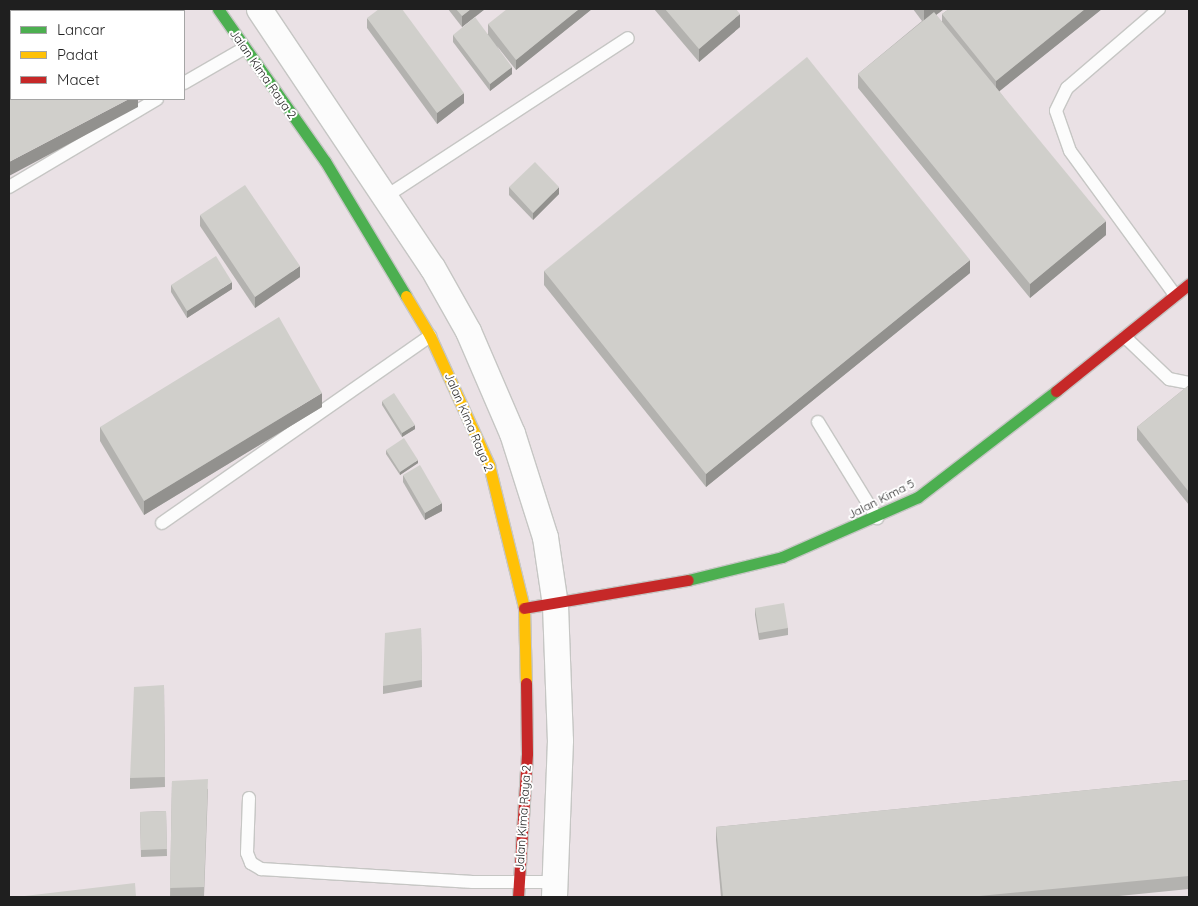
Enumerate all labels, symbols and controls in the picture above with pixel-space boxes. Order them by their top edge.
legend [10,10,185,100]
text: Lancar [57,20,105,39]
street label: Jalan Kima Raya 2 [227,26,299,122]
text: Padat [57,45,98,64]
text: Macet [57,70,100,89]
street label: Jalan Kima Raya 2 [442,370,496,474]
street label: Jalan Kima 5 [845,476,917,522]
street label: Jalan Kima Raya 2 [512,765,534,871]

